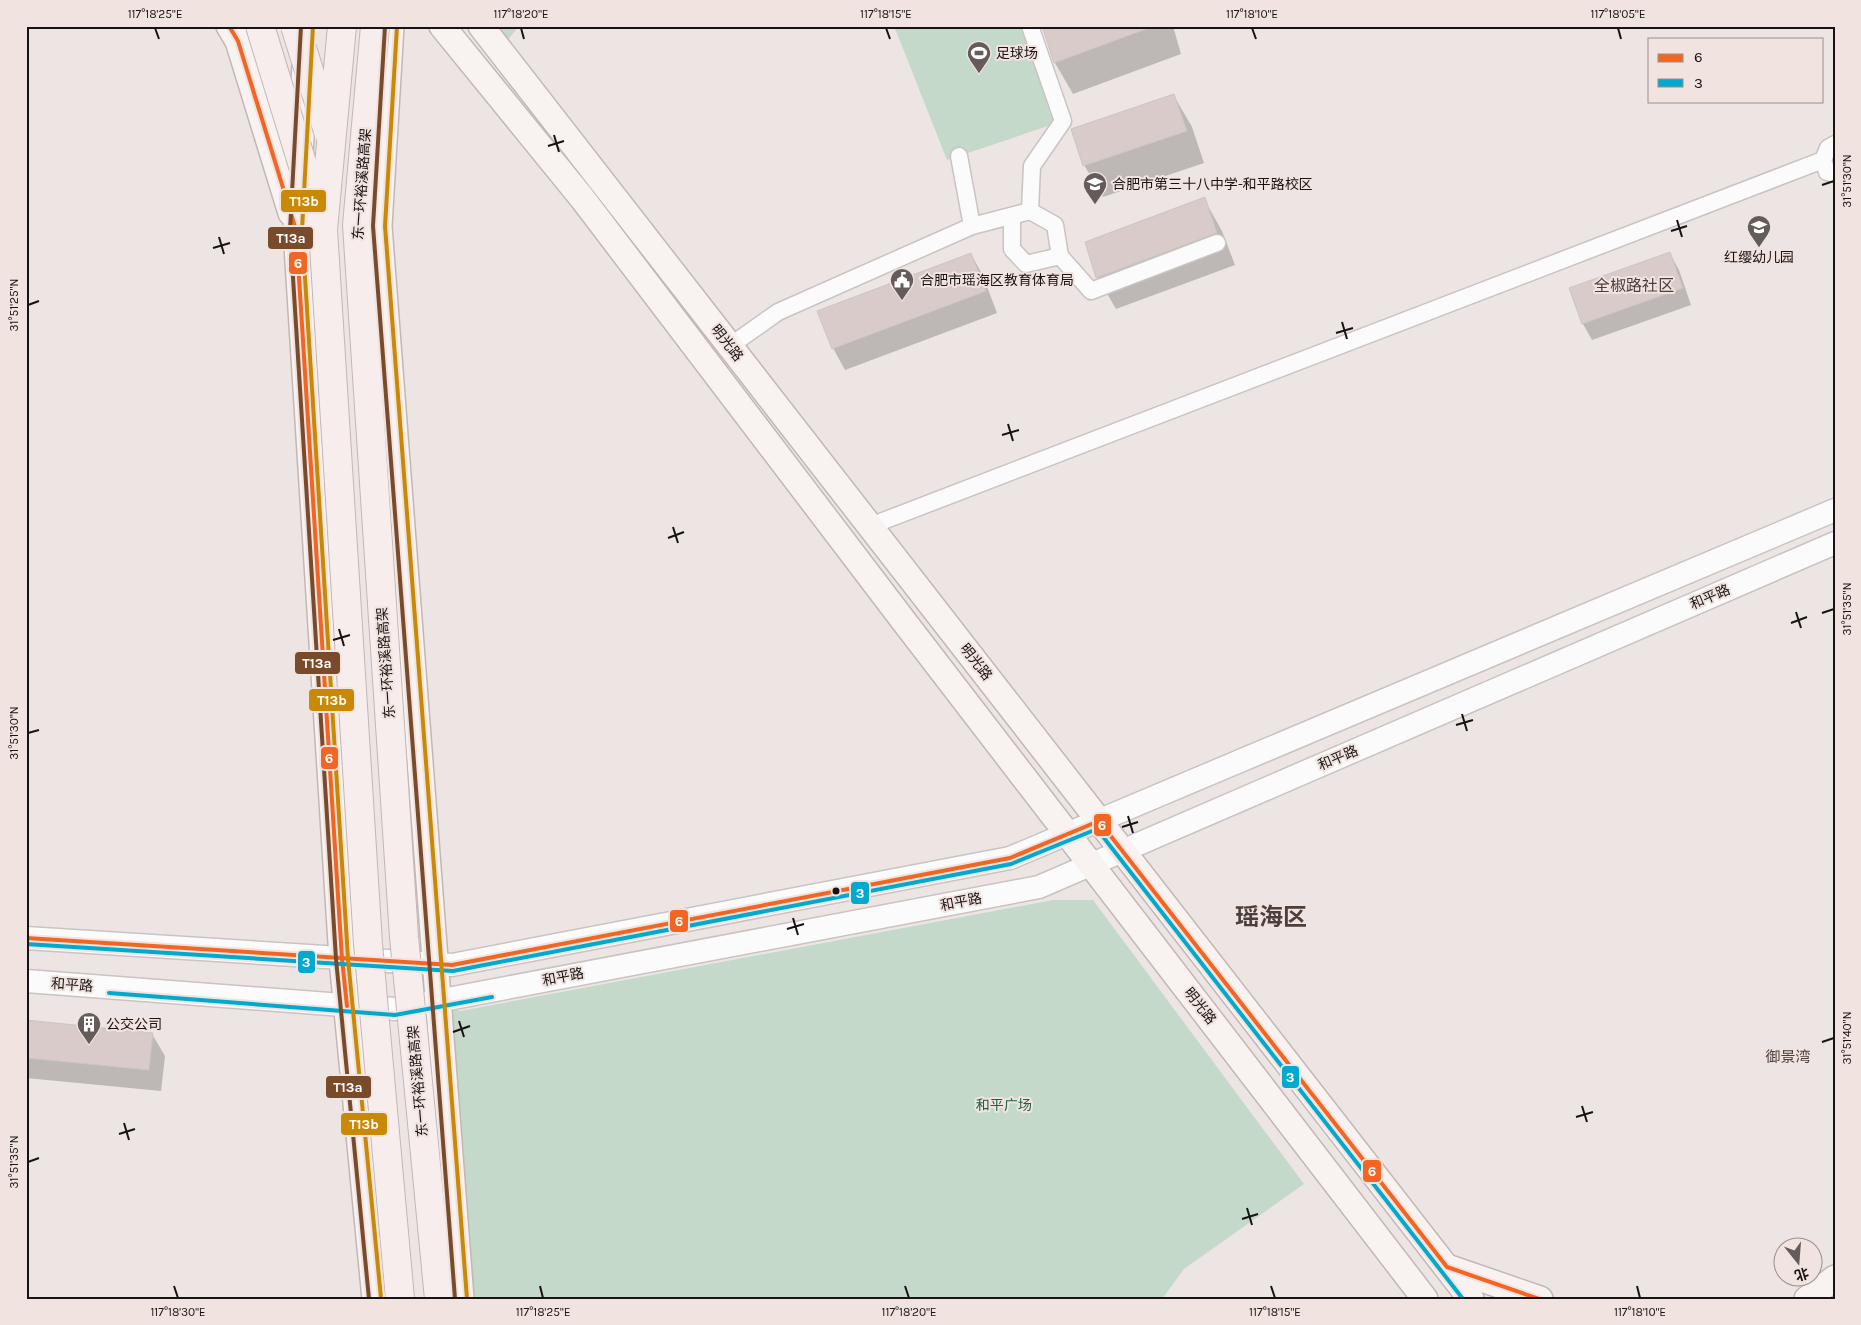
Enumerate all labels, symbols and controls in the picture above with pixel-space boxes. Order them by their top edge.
text: 117°18'25"E [128,7,182,21]
text: 117°18'20"E [493,7,549,21]
text: 117°18'15"E [860,7,912,21]
text: 117°18'10"E [1226,7,1278,21]
text: 117°18'05"E [1591,7,1645,21]
legend [1648,38,1824,102]
sports icon: 足球场 [966,40,992,74]
place label: 足球场 [996,45,1038,62]
text: 6 [1694,48,1703,66]
text: 3 [1694,74,1703,92]
street label: 东一环裕溪路高架 [350,128,374,240]
text: 31°51'30"N [1840,154,1854,208]
school or university icon: 合肥市第三十八中学-和平路校区 [1082,171,1108,205]
place label: 合肥市第三十八中学-和平路校区 [1112,176,1313,193]
line badge: T13b [280,189,327,213]
text: T13b [289,193,319,210]
school or university icon: 红缨幼儿园 [1746,214,1772,248]
line badge: T13a [267,226,314,250]
text: T13a [276,230,306,247]
place label: 红缨幼儿园 [1724,249,1794,266]
line badge: 6 [288,251,308,275]
text: 6 [294,255,302,272]
public building icon: 合肥市瑶海区教育体育局 [889,267,915,301]
place label: 合肥市瑶海区教育体育局 [920,272,1074,289]
district label: 全椒路社区 [1594,276,1674,295]
text: 31°51'25"N [7,278,21,332]
street label: 明光路 [707,321,747,365]
street label: 和平路 [1687,581,1733,613]
text: 31°51'35"N [1840,582,1854,636]
street label: 东一环裕溪路高架 [374,607,398,719]
street label: 明光路 [956,640,996,684]
line badge: T13a [294,651,341,675]
text: T13a [302,655,332,672]
line badge: T13b [308,688,355,712]
text: T13b [317,692,347,709]
text: 31°51'30"N [7,706,21,760]
street label: 和平路 [1315,742,1361,774]
line badge: 6 [320,746,339,770]
text: 6 [325,750,333,767]
line badge: 6 [1093,813,1112,837]
text: 6 [1098,817,1106,834]
line badge: 3 [850,881,870,905]
text: 3 [856,885,864,902]
unlabelled marker [831,886,841,896]
street label: 和平路 [939,890,983,914]
district label: 瑶海区 [1235,903,1307,931]
line badge: 6 [669,909,689,933]
text: 6 [675,913,683,930]
line badge: 3 [297,950,316,974]
text: 3 [302,954,310,971]
street label: 和平路 [541,965,585,989]
street label: 和平路 [50,975,94,995]
street label: 明光路 [1180,984,1220,1028]
building icon: 公交公司 [76,1011,102,1045]
text: 31°51'40"N [1840,1011,1854,1065]
place label: 公交公司 [106,1016,162,1033]
street label: 东一环裕溪路高架 [405,1024,431,1138]
district label: 御景湾 [1765,1048,1811,1066]
line badge: 3 [1281,1065,1300,1089]
text: 3 [1286,1069,1294,1086]
line badge: T13a [325,1075,372,1099]
text: T13a [333,1079,363,1096]
park label: 和平广场 [976,1097,1032,1114]
line badge: T13b [340,1112,388,1136]
text: T13b [349,1116,379,1133]
text: 31°51'35"N [7,1135,21,1189]
line badge: 6 [1362,1159,1382,1183]
text: 6 [1368,1163,1376,1180]
north arrow [1774,1238,1824,1288]
text: 北 [1792,1264,1811,1284]
text: 117°18'30"E [150,1305,206,1319]
text: 117°18'25"E [516,1305,570,1319]
text: 117°18'20"E [881,1305,937,1319]
text: 117°18'15"E [1249,1305,1301,1319]
text: 117°18'10"E [1614,1305,1666,1319]

